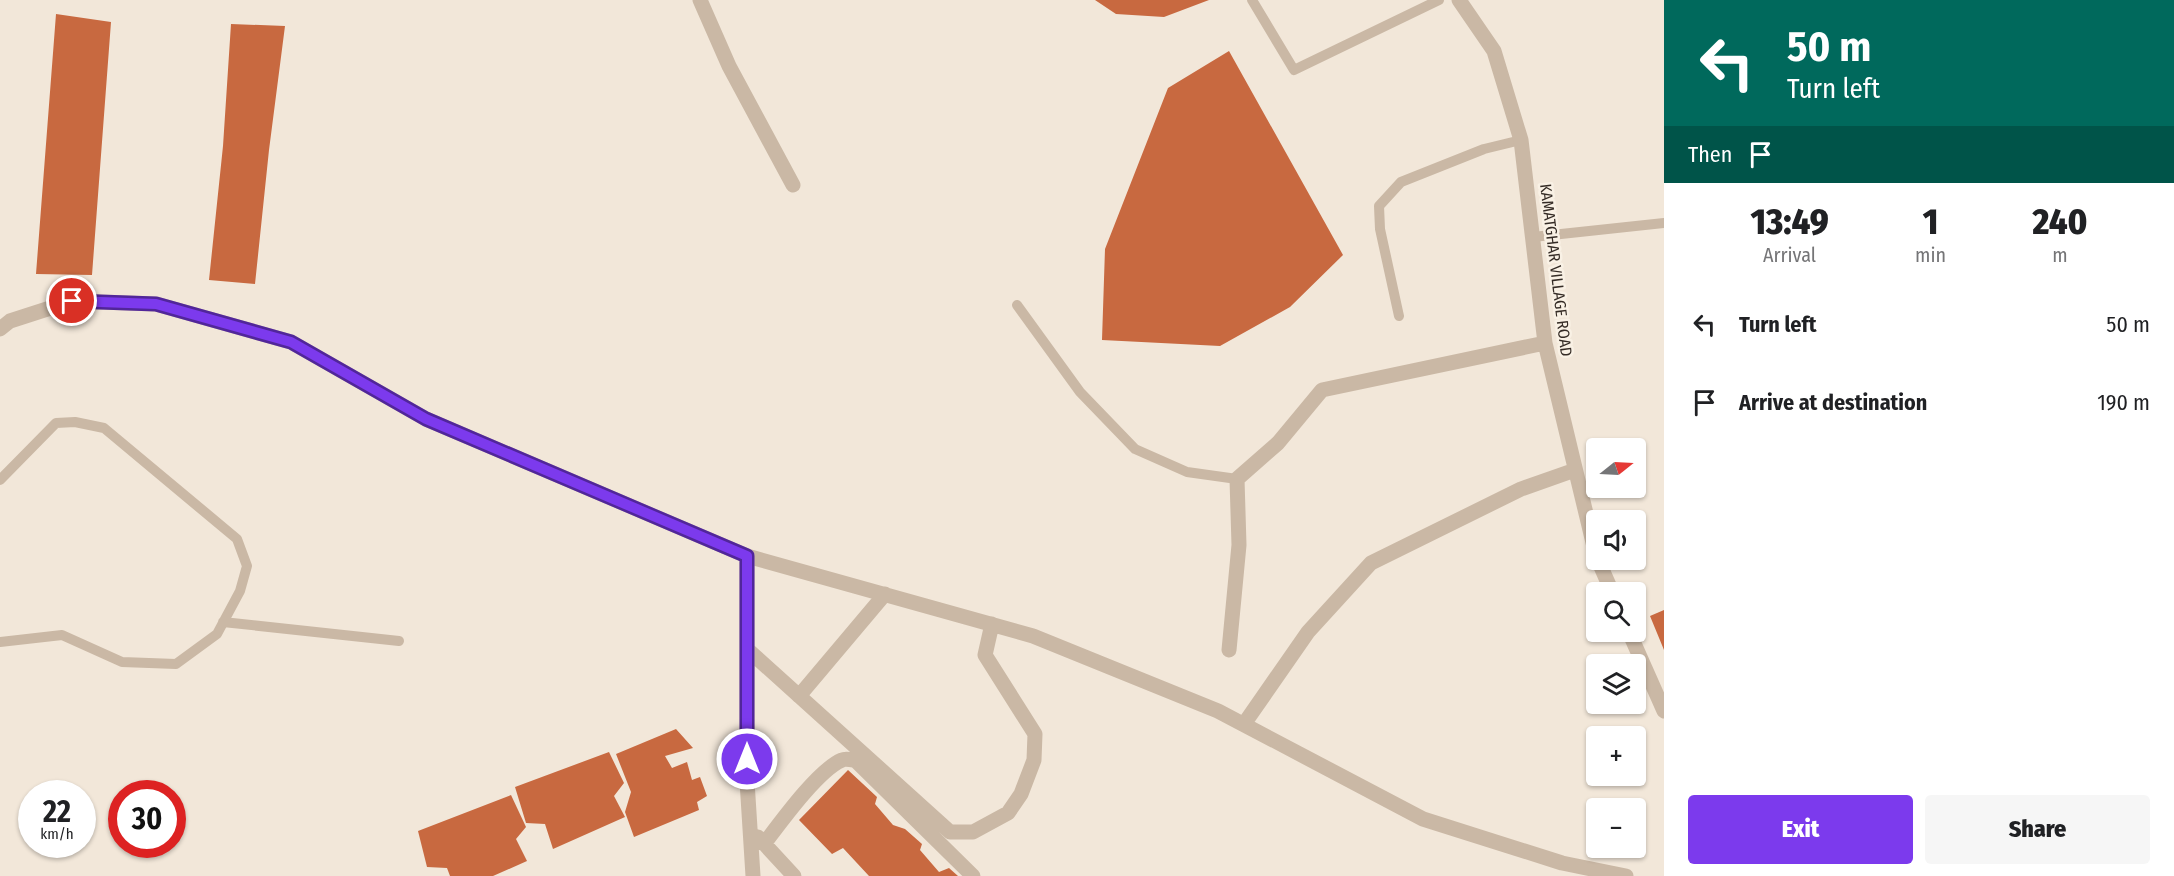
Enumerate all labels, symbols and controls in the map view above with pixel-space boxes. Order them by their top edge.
text: 50 m [1787,22,1871,72]
icon: left [1688,24,1766,102]
text: Turn left [1787,73,1880,105]
icon: arrive [1744,138,1777,171]
text: Then [1688,141,1732,168]
street label: KAMATGHAR VILLAGE ROAD [1536,183,1576,357]
text: 13:49 [1750,200,1829,244]
text: 1 [1923,200,1938,244]
text: 240 [2033,200,2088,244]
text: Arrival [1763,243,1816,267]
text: min [1915,243,1946,267]
text: m [2052,243,2068,267]
pin [46,275,97,326]
icon: arrive [55,284,88,317]
icon: left [1688,308,1721,341]
text: Turn left [1739,311,1817,338]
text: 50 m [2106,311,2150,338]
icon: arrive [1688,386,1721,419]
text: Arrive at destination [1739,389,1927,416]
text: 190 m [2097,389,2150,416]
north arrow [1586,438,1646,498]
map controls [1586,438,1646,858]
button: sound [1586,510,1646,570]
button: search [1586,582,1646,642]
button: layers [1586,654,1646,714]
button: + [1586,726,1646,786]
position arrow [715,727,779,791]
speed limit sign: 30 [108,780,186,858]
text: 22 [43,794,71,830]
button: Exit [1688,795,1913,864]
button: Share [1925,795,2150,864]
button: − [1586,798,1646,858]
text: km/h [40,825,74,843]

